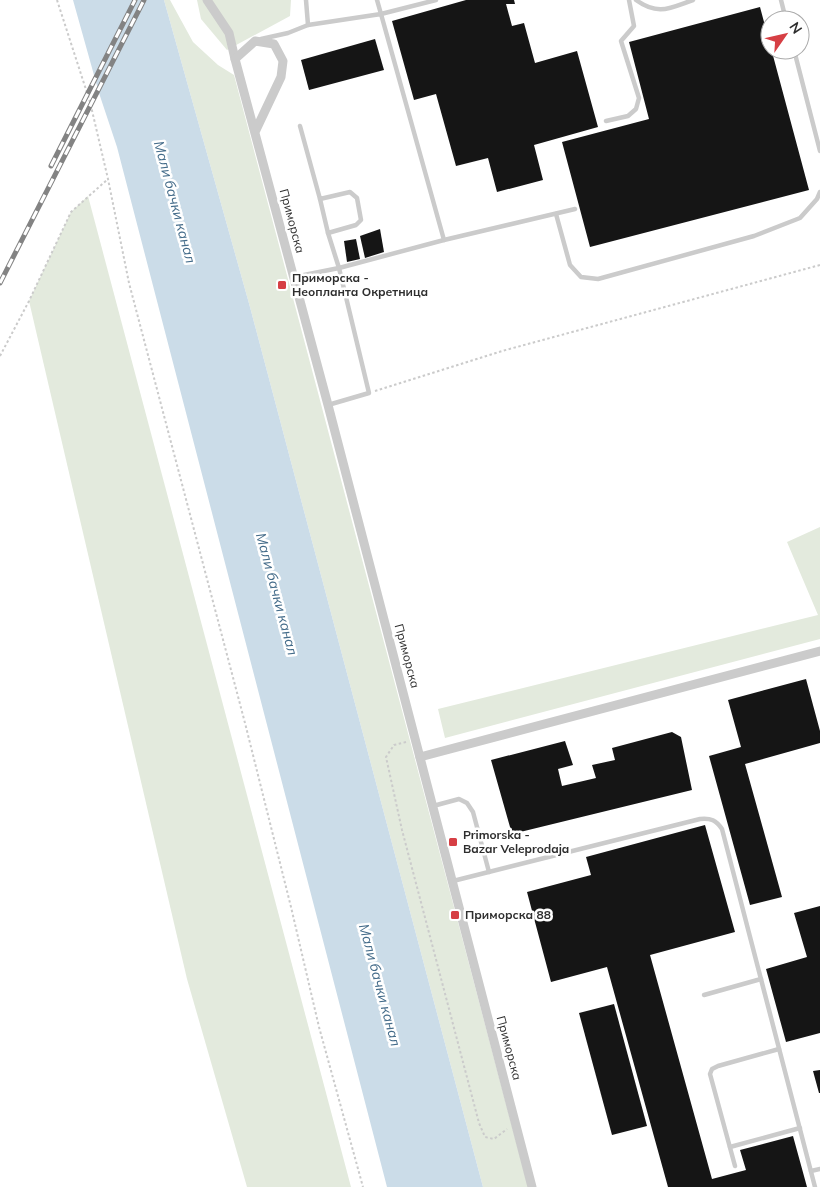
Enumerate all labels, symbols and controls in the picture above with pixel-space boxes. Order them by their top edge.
north arrow [760,10,810,60]
text: N [785,18,806,37]
water label: Мали бачки канал [150,139,200,265]
street label: Приморска [277,187,308,255]
place label: Приморска - Неопланта Окретница [292,270,428,299]
marker: Приморска - Неопланта Окретница [276,279,288,291]
water label: Мали бачки канал [252,531,302,657]
street label: Приморска [392,622,423,690]
place label: Primorska - Bazar Veleprodaja [463,827,569,856]
marker: Primorska - Bazar Veleprodaja [447,836,459,848]
place label: Приморска 88 [465,907,551,922]
marker: Приморска 88 [449,909,461,921]
water label: Мали бачки канал [355,922,405,1048]
street label: Приморска [494,1014,525,1082]

